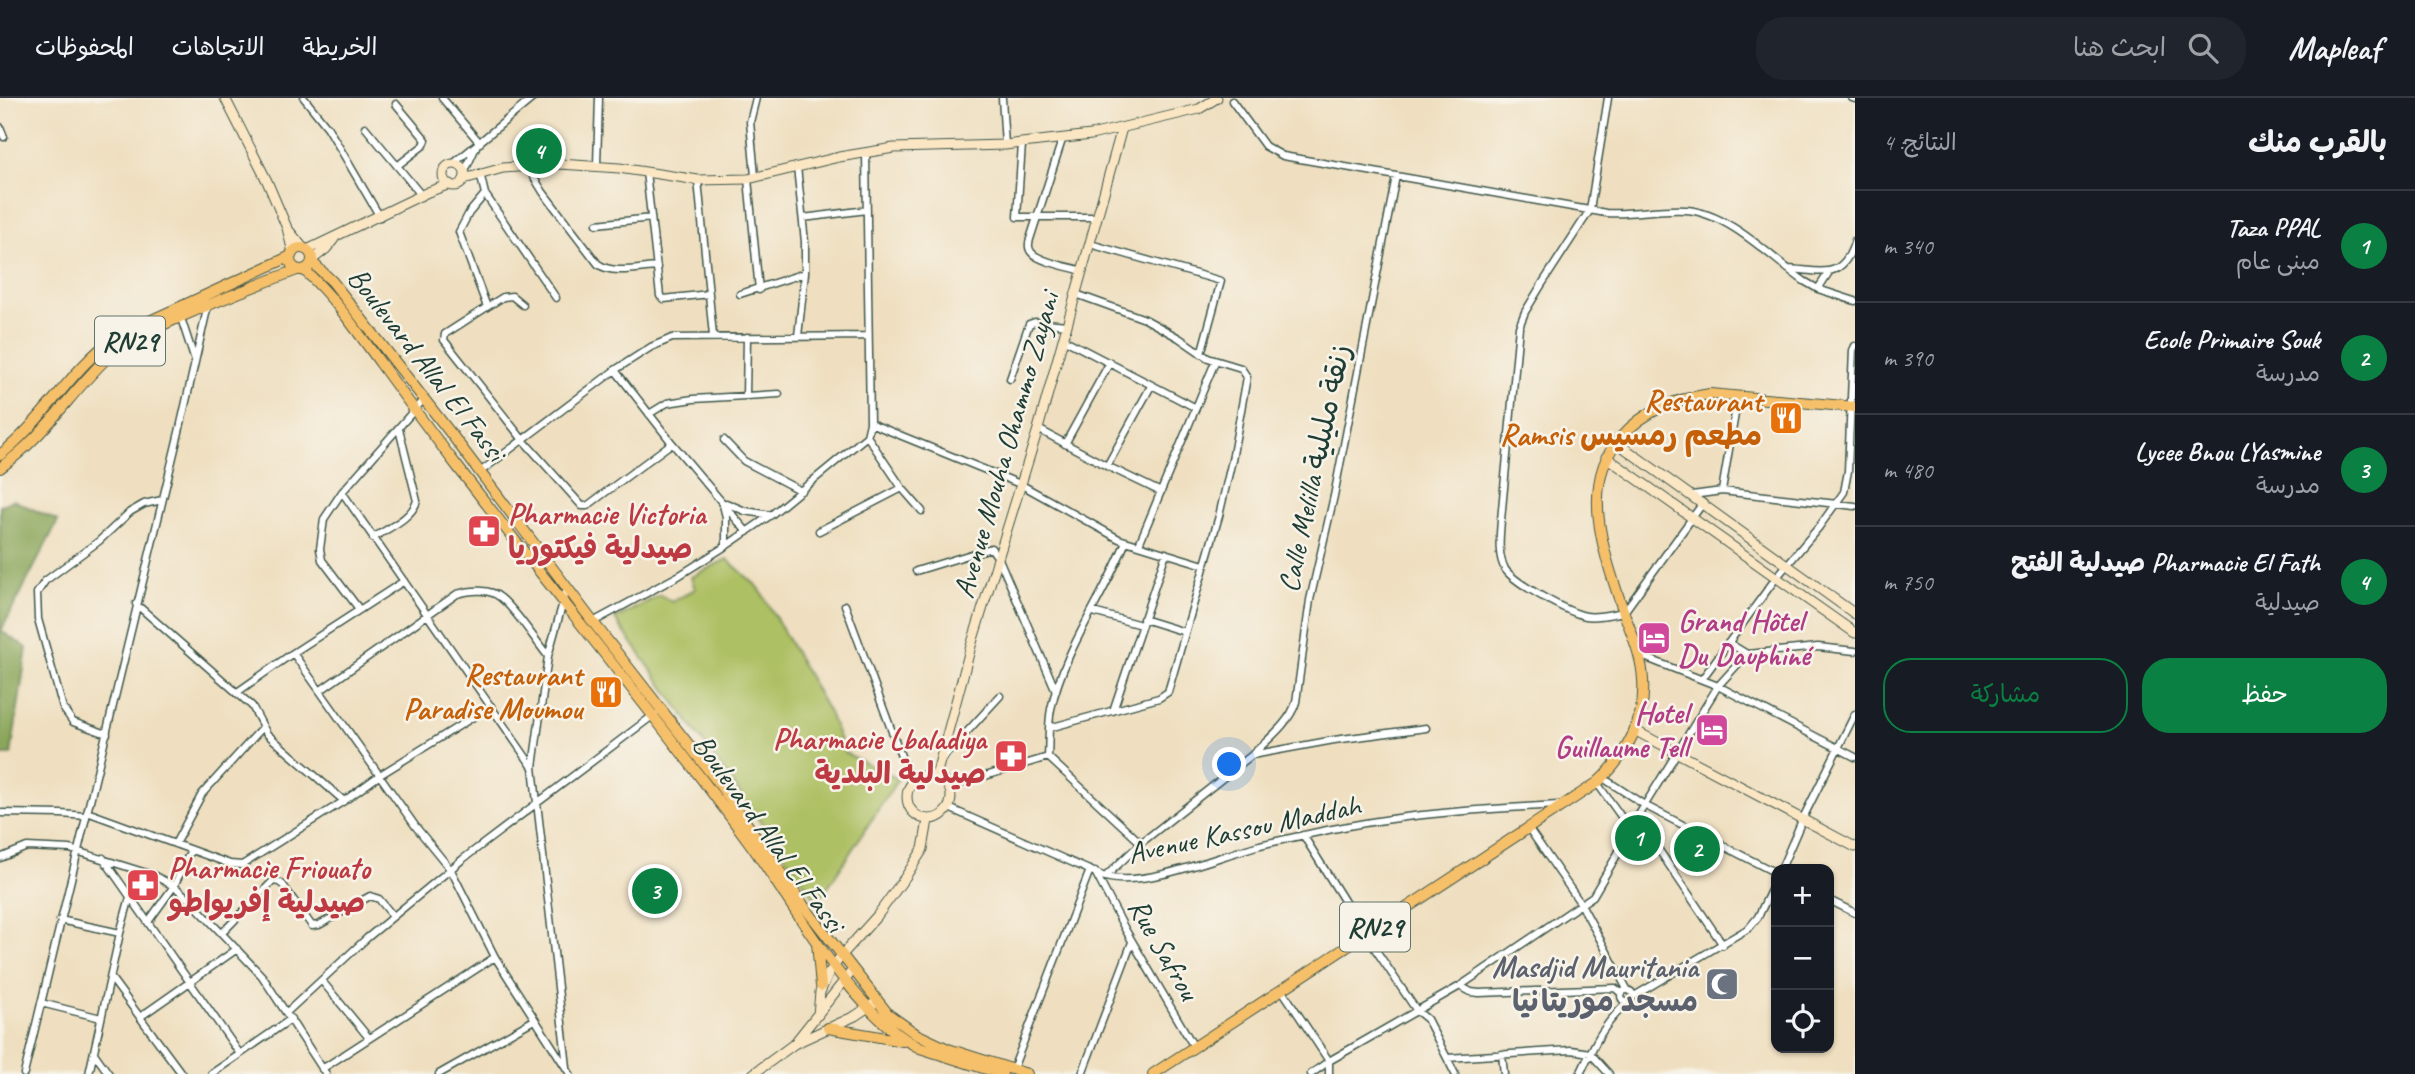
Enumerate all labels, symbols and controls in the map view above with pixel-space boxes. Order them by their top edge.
search box [1756,17,2246,80]
text: Mapleaf [2288,27,2380,69]
icon: search [2184,29,2222,67]
text: ابحث هنا [2073,31,2166,64]
text: المحفوظات [35,32,134,62]
text: الاتجاهات [172,32,265,62]
text: الخريطة [303,32,377,62]
text: بالقرب منك [2248,123,2387,161]
pin: 4 [516,125,562,177]
text: النتائج: 4 [1883,128,1957,157]
text: Taza PPAL [2227,211,2320,244]
text: 340 m [1883,232,1933,261]
text: 1 [2359,232,2369,261]
text: مبنى عام [2236,247,2320,276]
street label: Boulevard Allal El Fassi [339,259,517,471]
street label: Avenue Mouha Ohammo Zayani [944,284,1069,602]
road number: RN29 [95,316,165,366]
text: Ecole Primaire Souk [2144,323,2320,356]
street label: Calle Melilla زنقة مليلية [1269,340,1359,596]
text: 390 m [1883,344,1933,373]
text: 2 [2359,344,2369,373]
text: مدرسة [2256,359,2320,388]
place label: Restaurant Ramsis مطعم رمسيس [1500,382,1765,457]
restaurant icon: Restaurant Ramsis مطعم رمسيس [1767,399,1805,437]
text: Lycee Bnou LYasmine [2135,435,2320,468]
text: 480 m [1883,456,1933,485]
text: 3 [2359,456,2369,485]
text: مدرسة [2256,471,2320,500]
place label: Pharmacie Victoria صيدلية فيكتوريا [508,495,708,567]
pharmacy icon: Pharmacie Victoria صيدلية فيكتوريا [465,512,503,550]
text: Pharmacie El Fath صيدلية الفتح [2011,546,2320,579]
text: 750 m [1883,568,1933,597]
text: 4 [2359,568,2369,597]
text: صيدلية [2255,588,2320,617]
place label: Grand Hôtel Du Dauphiné [1678,602,1814,674]
hotel icon: Grand Hôtel Du Dauphiné [1635,619,1673,657]
place label: Restaurant Paradise Moumou [404,656,585,728]
button: مشاركة [1883,658,2128,733]
button: حفظ [2142,658,2387,733]
restaurant icon: Restaurant Paradise Moumou [587,673,625,711]
place label: Hotel Guillaume Tell [1555,694,1694,766]
hotel icon: Hotel Guillaume Tell [1693,711,1731,749]
place label: Pharmacie Lbaladiya صيدلية البلدية [773,720,989,792]
street label: Boulevard Allal El Fassi [684,726,856,942]
pharmacy icon: Pharmacie Lbaladiya صيدلية البلدية [992,737,1030,775]
your location [1212,747,1246,781]
street label: Avenue Kassou Maddah [1124,785,1366,872]
pin: 1 [1615,812,1661,864]
pin: 2 [1674,823,1720,875]
place label: Pharmacie Friouato صيدلية إفريواطو [166,849,372,922]
map controls [1771,864,1834,1053]
button: + [1771,864,1834,927]
pin: 3 [632,865,678,917]
pharmacy icon: Pharmacie Friouato صيدلية إفريواطو [124,866,162,904]
street label: Rue Safrou [1120,891,1209,1008]
road number: RN29 [1340,902,1410,952]
button: − [1771,927,1834,990]
place label: Masdjid Mauritania مسجد موريتانيا [1492,948,1701,1020]
mosque icon: Masdjid Mauritania مسجد موريتانيا [1703,965,1741,1003]
button: locate [1771,990,1834,1053]

